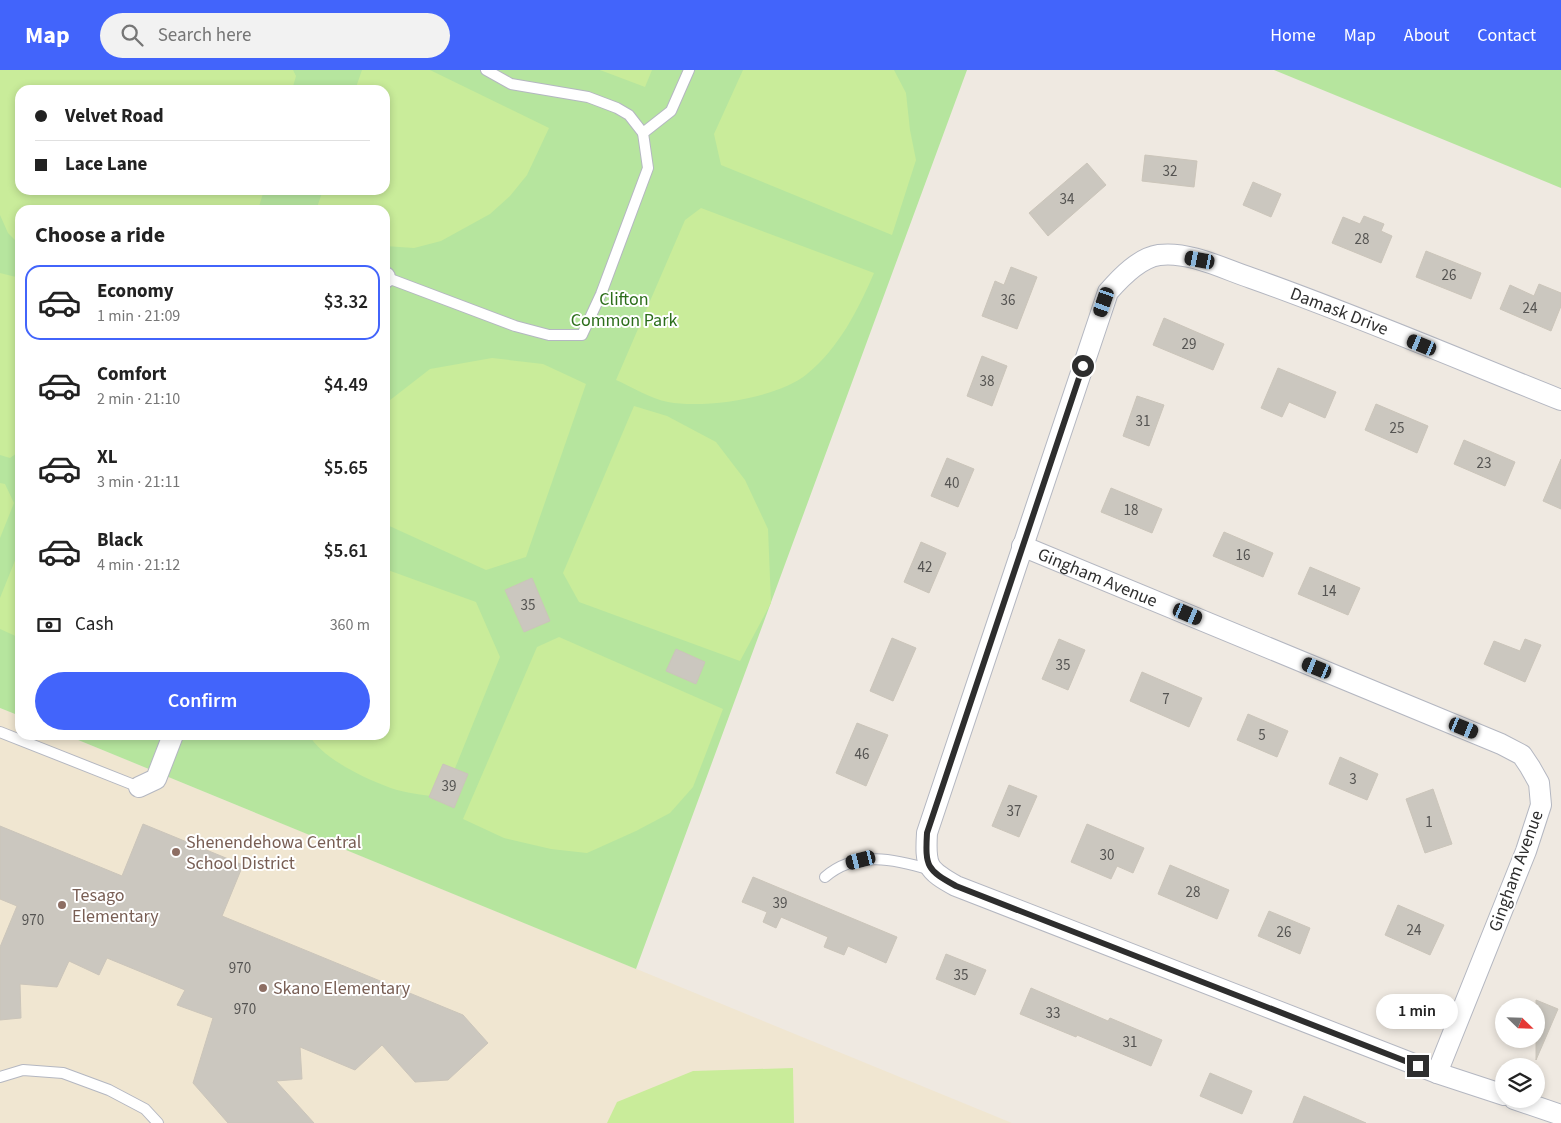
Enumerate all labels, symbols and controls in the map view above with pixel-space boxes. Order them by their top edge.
search box [100,13,450,58]
text: Map [25,18,70,53]
icon: search [118,21,146,49]
text: Search here [158,22,251,49]
text: Home [1270,23,1316,48]
text: Map [1344,23,1376,48]
text: About [1404,23,1449,48]
text: Contact [1477,23,1536,48]
text: Velvet Road [65,103,164,130]
text: Lace Lane [65,151,147,178]
house number: 32 [1163,161,1177,182]
house number: 34 [1060,189,1075,210]
text: Choose a ride [35,219,165,251]
house number: 28 [1355,229,1369,250]
car [1183,250,1216,270]
house number: 26 [1442,265,1456,286]
text: Economy [97,278,174,305]
icon: car [37,280,82,325]
street label: Damask Drive [1287,281,1392,341]
car [1092,285,1115,319]
park label: Clifton Common Park [571,287,677,333]
text: $3.32 [324,289,368,316]
house number: 36 [1001,290,1015,311]
house number: 24 [1523,298,1538,319]
text: 1 min · 21:09 [97,305,180,327]
car [1405,332,1438,358]
house number: 29 [1182,334,1196,355]
route start [1072,355,1094,377]
text: Comfort [97,361,167,388]
icon: car [37,363,82,408]
house number: 38 [980,371,994,392]
text: $4.49 [324,372,368,399]
text: 2 min · 21:10 [97,388,180,410]
house number: 31 [1136,411,1150,432]
house number: 25 [1390,418,1404,439]
text: XL [97,444,118,471]
icon: car [37,446,82,491]
house number: 23 [1477,453,1491,474]
text: $5.65 [324,455,368,482]
text: 3 min · 21:11 [97,471,180,493]
house number: 40 [945,473,959,494]
house number: 18 [1124,500,1138,521]
text: Black [97,527,143,554]
icon: car [37,529,82,574]
text: $5.61 [324,538,368,565]
street label: Gingham Avenue [1034,541,1162,613]
house number: 16 [1236,545,1250,566]
text: 4 min · 21:12 [97,554,180,576]
house number: 42 [918,557,932,578]
house number: 14 [1322,581,1337,602]
house number: 35 [521,595,535,616]
car [1171,601,1204,627]
icon: cash [35,611,63,639]
text: Cash [75,611,114,638]
text: 360 m [330,614,370,636]
house number: 35 [1056,655,1070,676]
car [1300,655,1333,681]
button: Confirm [35,672,370,730]
house number: 7 [1162,689,1170,710]
car [1447,715,1480,741]
house number: 5 [1258,725,1266,746]
house number: 46 [855,744,869,765]
house number: 3 [1349,769,1357,790]
house number: 39 [442,776,456,797]
house number: 37 [1007,801,1021,822]
street label: Gingham Avenue [1482,807,1550,935]
house number: 1 [1425,812,1433,833]
place label: Shenendehowa Central School District [186,830,361,876]
house number: 30 [1100,845,1114,866]
marker: Shenendehowa Central School District [170,846,182,858]
car [844,849,877,871]
house number: 28 [1186,882,1200,903]
place label: Tesago Elementary [72,883,159,929]
house number: 39 [773,893,787,914]
marker: Tesago Elementary [56,899,68,911]
house number: 970 [22,910,44,931]
house number: 24 [1407,920,1422,941]
house number: 26 [1277,922,1291,943]
house number: 970 [229,958,251,979]
house number: 35 [954,965,968,986]
place label: Skano Elementary [273,976,411,1001]
marker: Skano Elementary [257,982,269,994]
callout: 1 min [1377,994,1459,1028]
north arrow [1495,998,1545,1048]
map controls [1495,998,1545,1108]
house number: 970 [234,999,256,1020]
text: 1 min [1398,1000,1436,1022]
house number: 33 [1046,1003,1060,1024]
house number: 31 [1123,1032,1137,1053]
route end [1407,1055,1429,1077]
button: layers [1495,1058,1545,1108]

